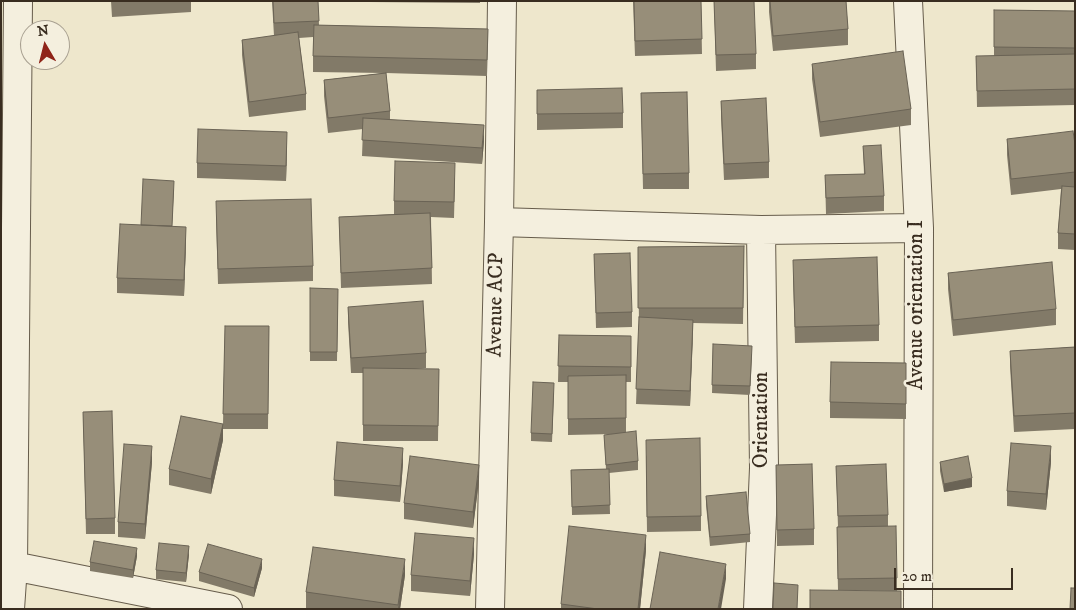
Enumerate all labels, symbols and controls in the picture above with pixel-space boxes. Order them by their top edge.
north arrow [20,20,70,70]
text: N [36,21,50,41]
street label: Avenue orientation I [905,220,931,390]
street label: Avenue ACP [483,253,511,357]
street label: Orientation [750,372,776,468]
scale bar [896,558,1015,590]
text: 20 m [902,567,932,586]

